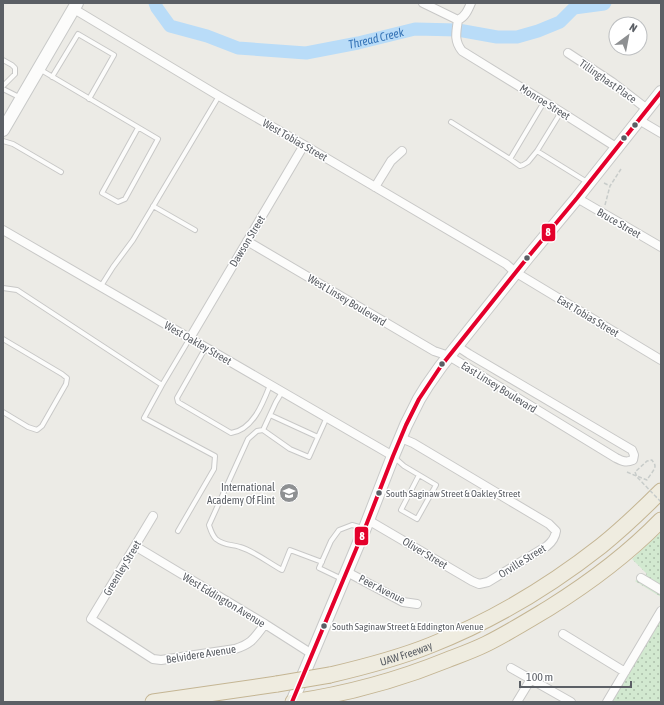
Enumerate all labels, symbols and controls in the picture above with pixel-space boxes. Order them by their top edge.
north arrow [608,16,648,56]
text: N [627,21,639,34]
water label: Thread Creek [347,25,406,52]
street label: Tillinghast Place [577,57,639,105]
street label: Monroe Street [518,82,572,122]
street label: West Tobias Street [260,117,330,163]
unlabelled marker [630,120,640,130]
unlabelled marker [619,133,629,143]
street label: Bruce Street [595,206,643,240]
street label: Dawson Street [227,213,267,269]
line badge: 8 [541,223,556,242]
text: 8 [545,226,551,238]
unlabelled marker [522,253,532,263]
street label: West Linsey Boulevard [306,272,388,328]
street label: East Tobias Street [555,293,621,339]
street label: West Oakley Street [162,319,234,367]
unlabelled marker [437,359,447,369]
street label: East Linsey Boulevard [459,359,539,415]
place label: International Academy Of Flint [207,481,275,506]
school or university icon: International Academy Of Flint [278,482,300,504]
marker: South Saginaw Street & Oakley Street [374,488,384,498]
place label: South Saginaw Street & Oakley Street [386,488,520,499]
line badge: 8 [354,526,369,546]
text: 8 [359,530,365,542]
street label: Oliver Street [400,535,450,571]
street label: Greenley Street [101,538,143,598]
street label: Orville Street [496,542,548,580]
street label: West Eddington Avenue [180,571,268,629]
street label: Peer Avenue [357,572,407,606]
marker: South Saginaw Street & Eddington Avenue [319,621,329,631]
place label: South Saginaw Street & Eddington Avenue [332,621,484,632]
street label: UAW Freeway [378,639,434,668]
street label: Belvidere Avenue [165,643,237,665]
scale bar [520,663,631,689]
text: 100 m [526,670,553,684]

